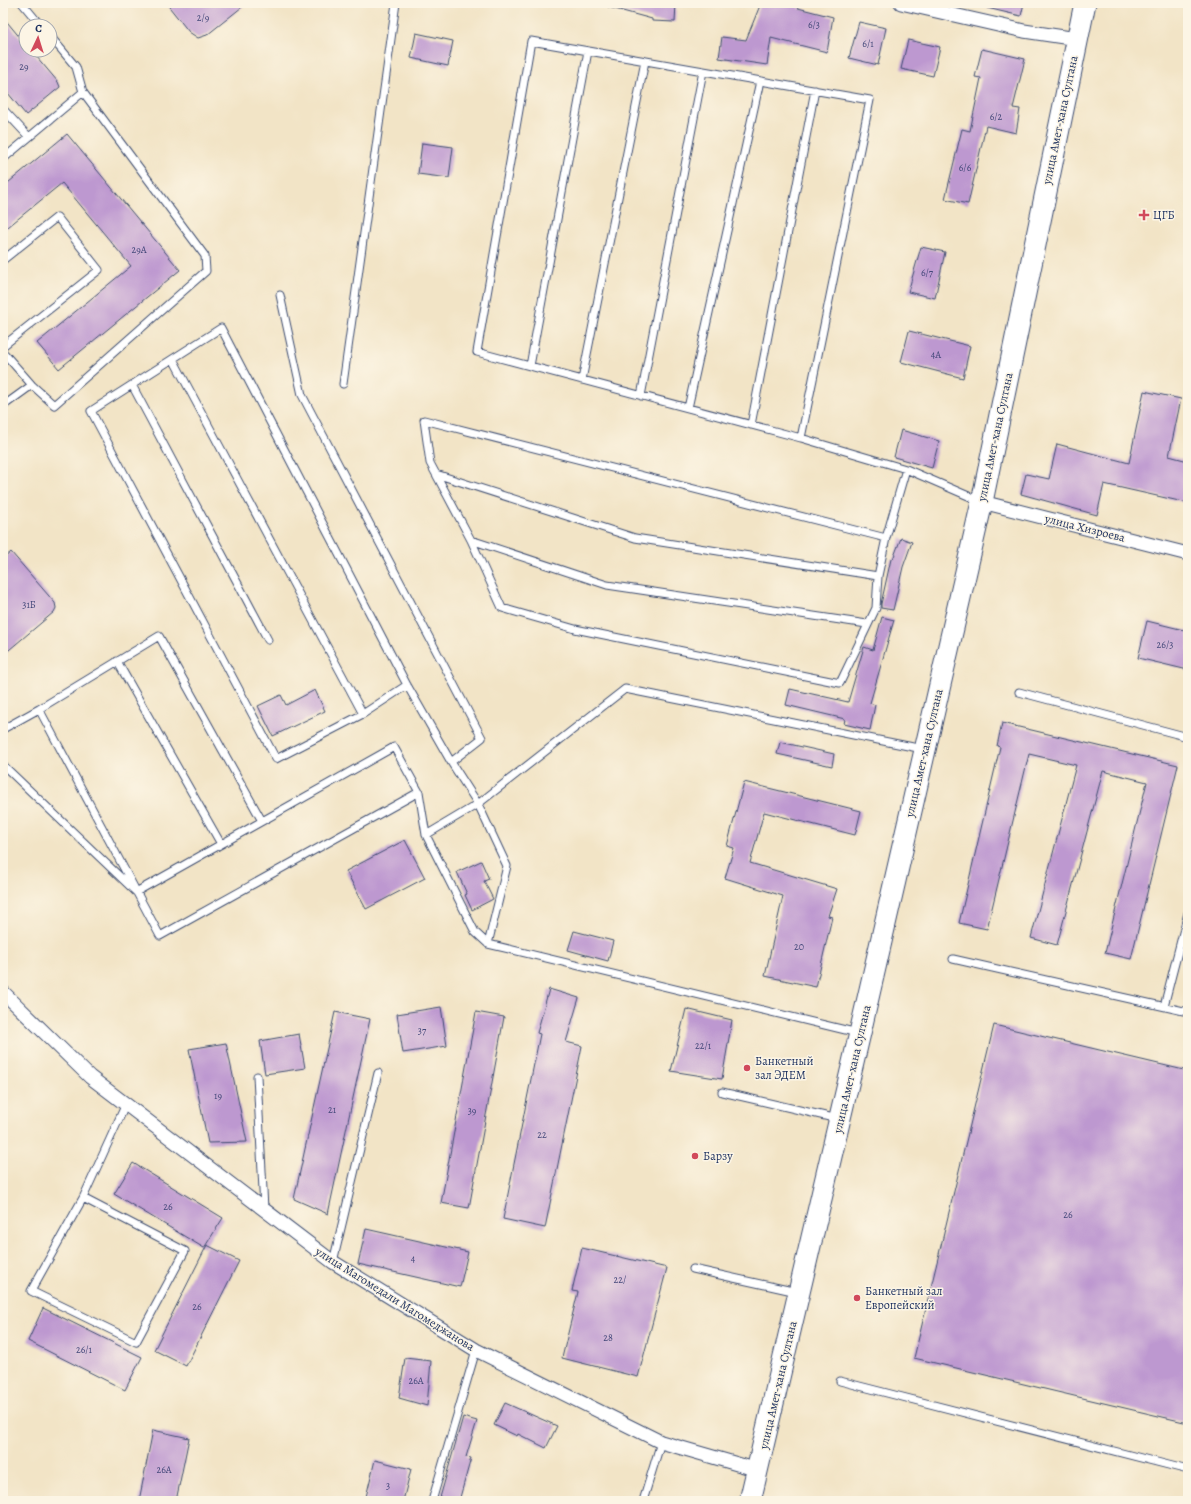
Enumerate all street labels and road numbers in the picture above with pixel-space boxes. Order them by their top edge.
street label: улица Амет-хана Султана [1038,54,1082,187]
street label: улица Амет-хана Султана [973,371,1017,504]
street label: улица Хизроева [1042,510,1127,546]
street label: улица Амет-хана Султана [901,687,947,820]
street label: улица Амет-хана Султана [829,1003,875,1136]
street label: улица Магомедали Магомеджановa [312,1243,478,1355]
street label: улица Амет-хана Султана [755,1319,801,1452]

